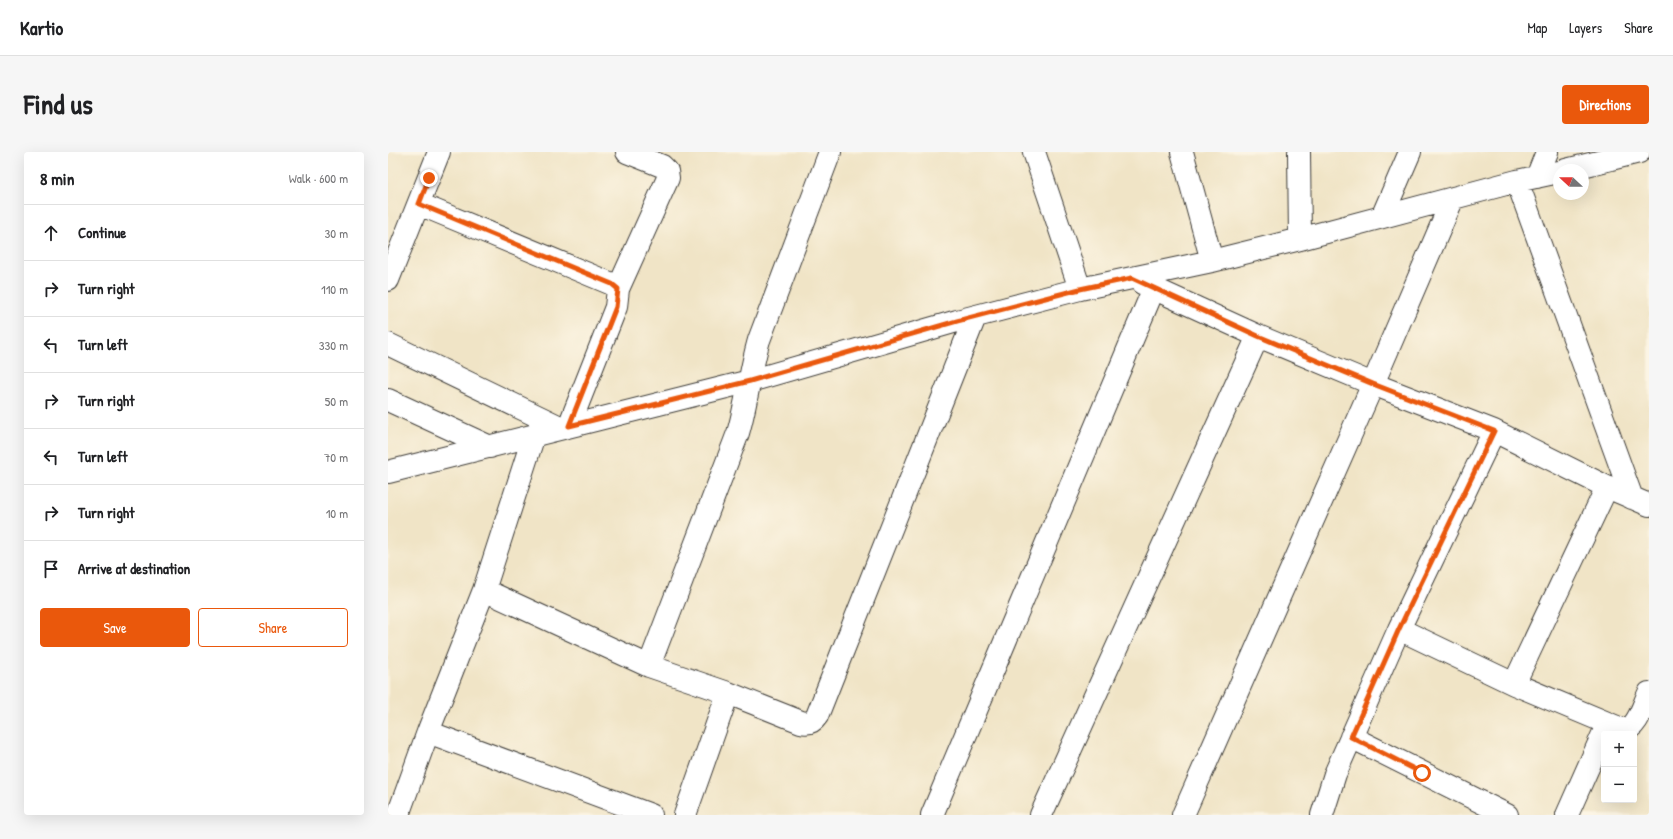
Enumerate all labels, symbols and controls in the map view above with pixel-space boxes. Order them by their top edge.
text: Kartio [20,15,63,41]
text: Map [1527,18,1547,37]
text: Layers [1569,18,1602,37]
text: Share [1624,18,1653,37]
text: Find us [24,85,93,123]
button: Directions [1562,85,1649,124]
north arrow [1553,164,1589,200]
text: 8 min [40,167,74,190]
text: Walk · 600 m [289,169,348,187]
route end [420,169,438,187]
icon: ahead [40,222,62,244]
text: Continue [78,222,126,243]
text: 30 m [325,224,348,242]
icon: right [40,278,62,300]
text: Turn right [78,278,134,299]
text: 110 m [321,280,348,298]
icon: left [40,334,62,356]
text: Turn left [78,334,128,355]
text: 330 m [319,336,348,354]
icon: right [40,390,62,412]
text: Turn right [78,390,134,411]
text: 50 m [325,392,348,410]
icon: left [40,446,62,468]
text: Turn left [78,446,128,467]
text: 70 m [324,448,348,466]
icon: right [40,502,62,524]
text: Turn right [78,502,134,523]
text: 10 m [326,504,348,522]
icon: arrive [40,558,62,580]
text: Arrive at destination [78,558,190,579]
button: Save [40,608,190,647]
button: Share [198,608,348,647]
map controls [1601,731,1637,803]
button: + [1601,731,1637,767]
route start [1413,764,1431,782]
button: − [1601,767,1637,803]

